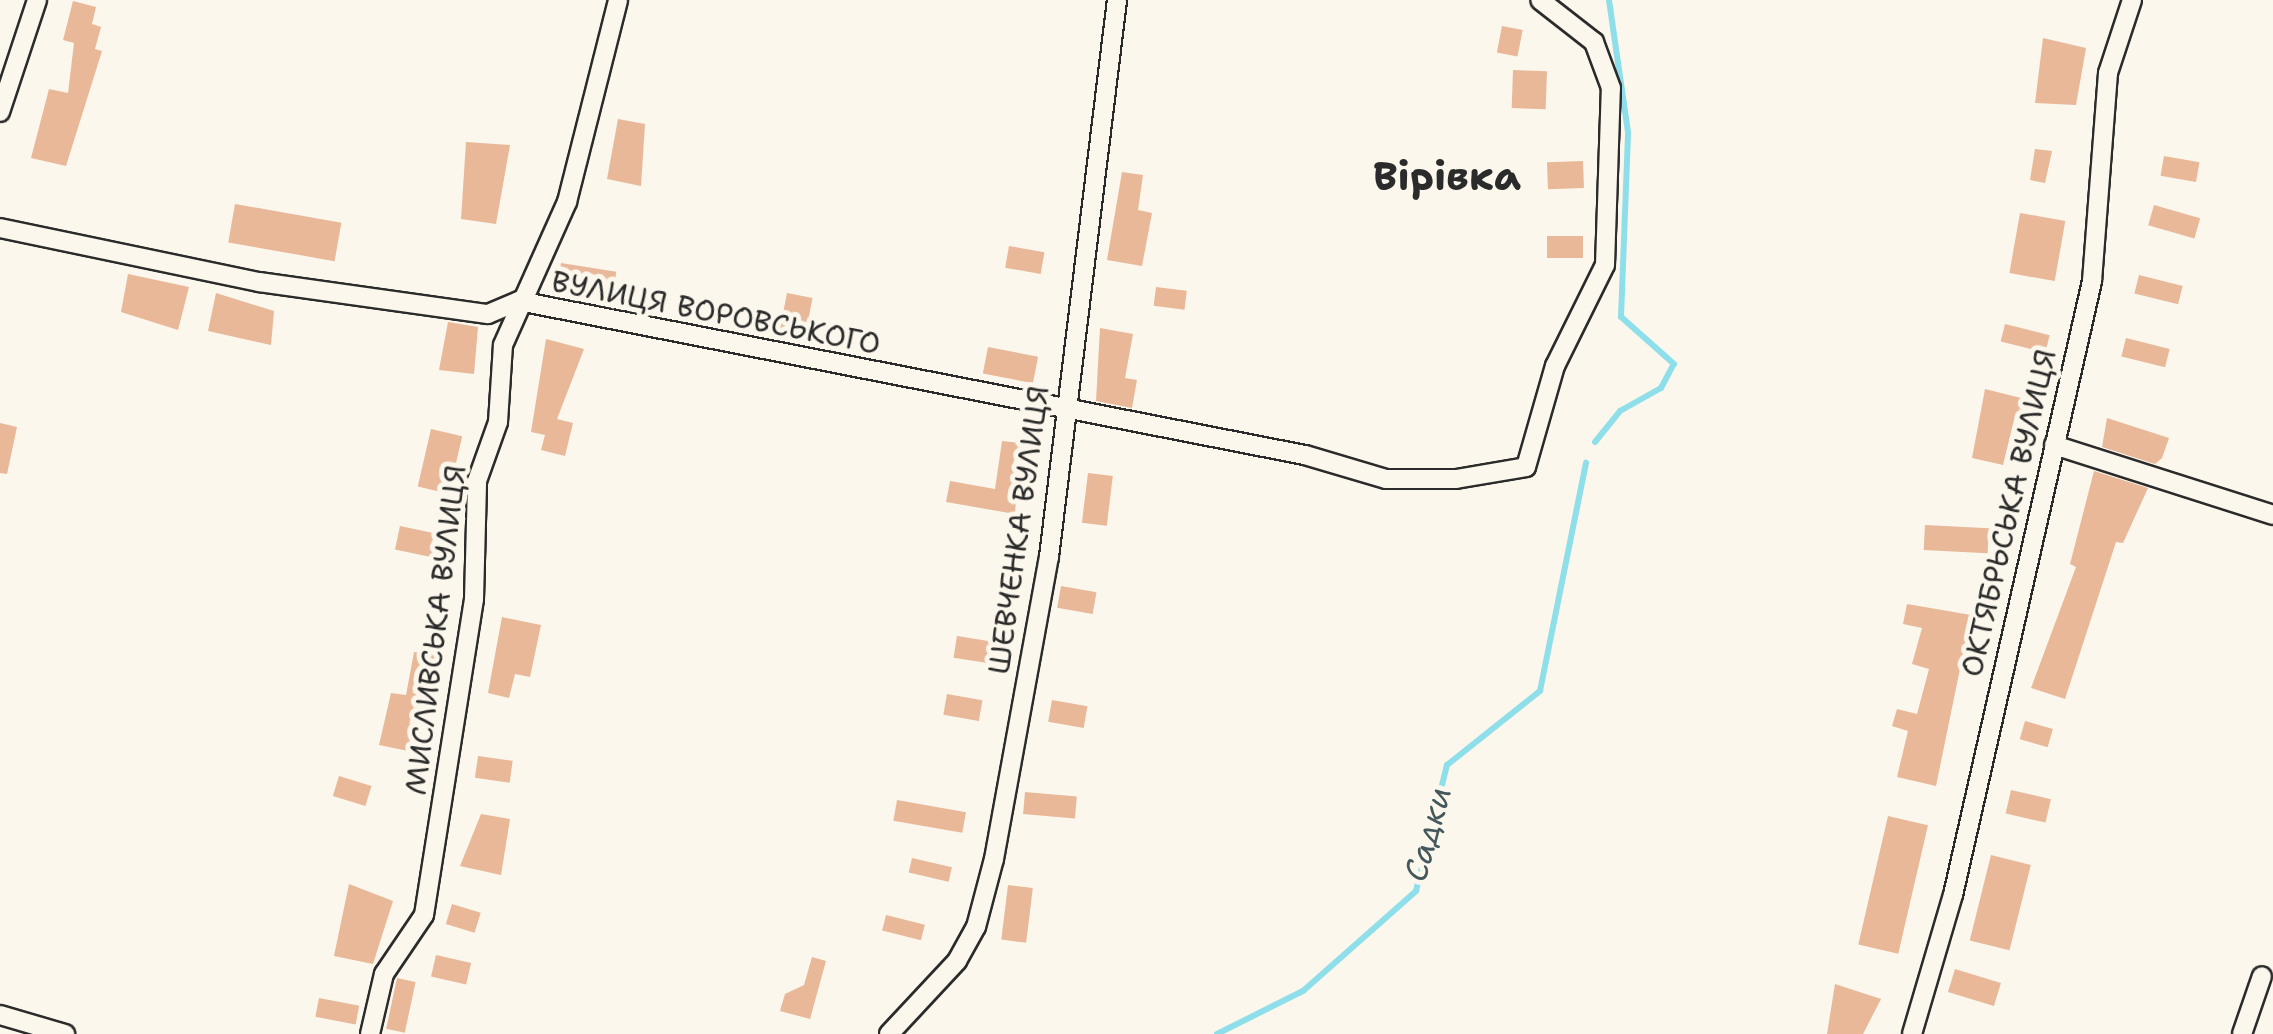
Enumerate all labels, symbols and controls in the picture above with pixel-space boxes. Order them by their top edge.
district label: Вірівка [1373,152,1521,200]
street label: ВУЛИЦЯ ВОРОВСЬКОГО [548,263,884,363]
street label: ОКТЯБРЬСЬКА ВУЛИЦЯ [1954,346,2064,680]
street label: ШЕВЧЕНКА ВУЛИЦЯ [981,383,1057,677]
street label: МИСЛИВСЬКА ВУЛИЦЯ [398,463,474,797]
water label: Садки [1396,782,1460,886]

